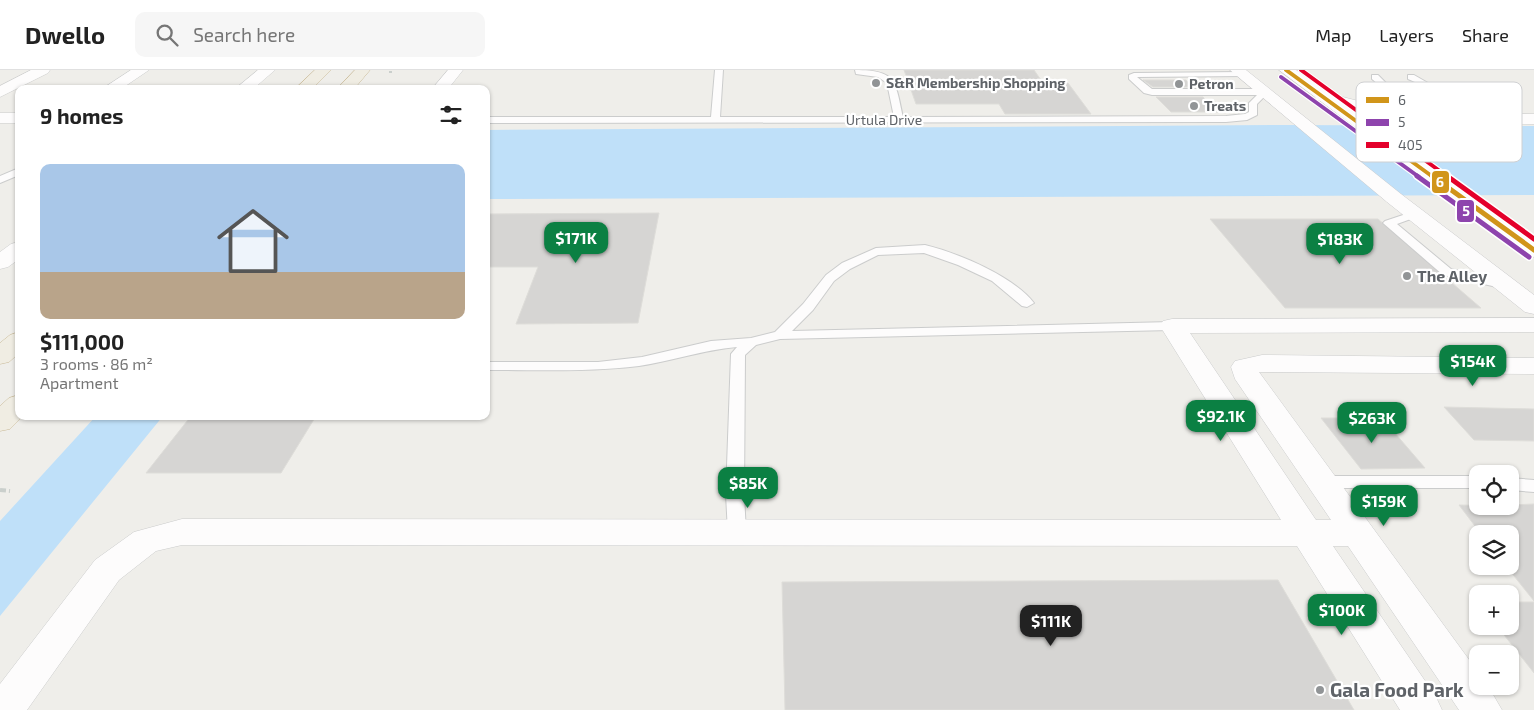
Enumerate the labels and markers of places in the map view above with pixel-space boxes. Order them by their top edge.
place label: S&R Membership Shopping [886,74,1065,91]
place label: Petron [1189,75,1234,92]
marker: S&R Membership Shopping [870,77,882,89]
marker: Petron [1173,78,1185,90]
place label: Treats [1204,97,1246,114]
marker: Treats [1188,100,1200,112]
pin: $171K [541,222,611,264]
pin: $183K [1305,222,1375,265]
place label: The Alley [1417,266,1487,286]
marker: The Alley [1401,270,1413,282]
pin: $154K [1438,344,1508,387]
pin: $92.1K [1180,400,1262,442]
pin: $263K [1337,402,1407,444]
pin: $85K [718,466,778,509]
pin: $159K [1349,484,1419,527]
pin: $100K [1307,594,1377,636]
pin: $111K [1016,604,1086,647]
place label: Gala Food Park [1330,678,1464,701]
marker: Gala Food Park [1314,684,1326,696]

